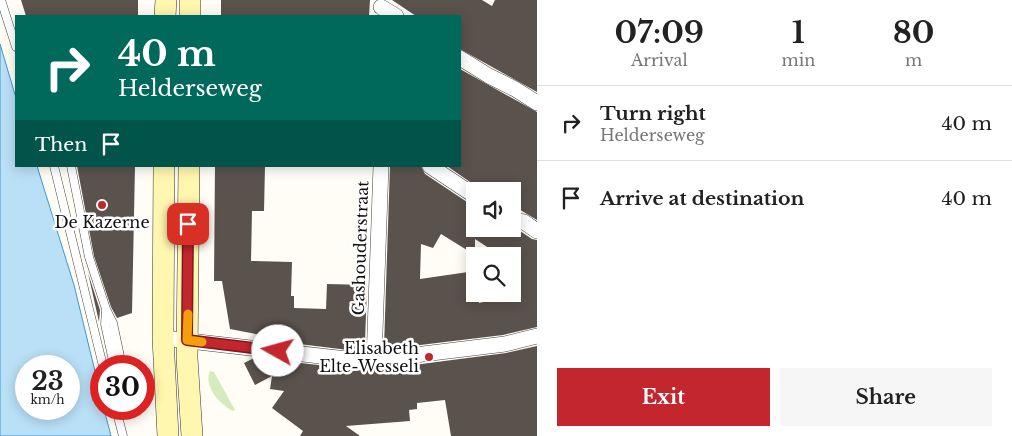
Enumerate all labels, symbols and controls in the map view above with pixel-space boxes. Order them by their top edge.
text: 07:09 [615,14,704,51]
text: 1 [792,14,805,51]
text: 80 [893,14,934,51]
text: 40 m [118,32,216,75]
icon: right [35,35,100,100]
text: Arrival [631,50,688,70]
text: min [782,50,815,70]
text: m [905,50,922,70]
text: Helderseweg [118,75,262,102]
text: Turn right [600,102,706,125]
icon: right [557,109,585,137]
text: 40 m [941,112,992,135]
text: Helderseweg [600,125,705,145]
icon: arrive [97,130,125,158]
text: Then [35,133,87,156]
street label: Gashouderstraat [348,180,372,316]
map controls [466,182,521,302]
button: sound [466,182,521,237]
icon: arrive [557,184,585,212]
text: Arrive at destination [600,187,804,210]
text: 40 m [941,187,992,210]
marker: De Kazerne [96,199,108,211]
pin [167,203,209,245]
icon: arrive [174,210,202,238]
place label: De Kazerne [54,212,150,232]
button: search [466,247,521,302]
position arrow [251,324,303,376]
place label: Elisabeth Elte-Wesseli [319,338,420,376]
marker: Elisabeth Elte-Wesseli [423,351,435,363]
speed limit sign: 30 [90,355,155,420]
text: 23 [31,366,64,397]
button: Exit [557,368,770,426]
button: Share [780,368,992,426]
text: km/h [30,392,65,407]

